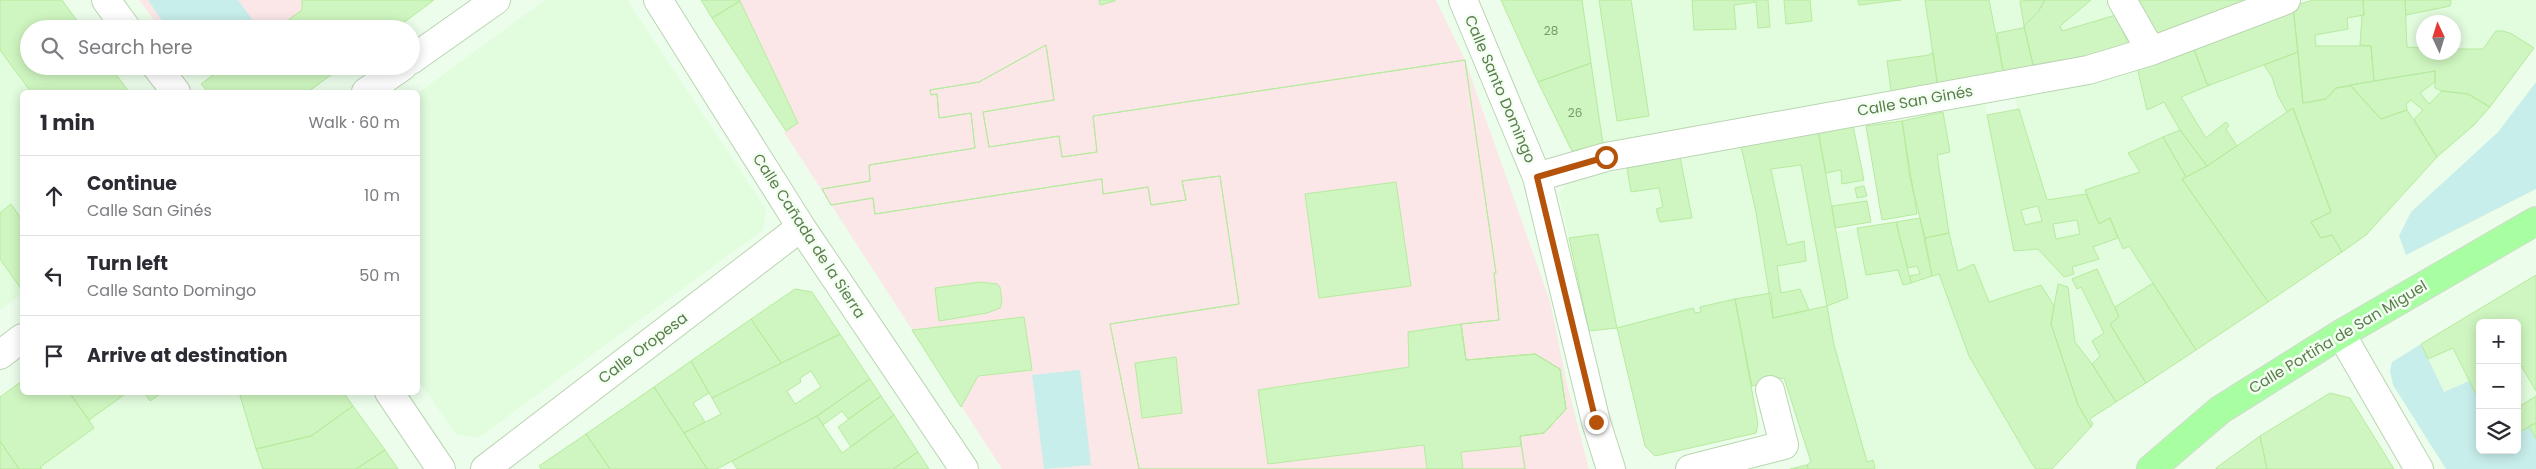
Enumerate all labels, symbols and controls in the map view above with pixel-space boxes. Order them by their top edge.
street label: Calle Santo Domingo [1460,12,1541,166]
north arrow [2416,15,2461,60]
search box [20,20,420,75]
house number: 28 [1544,22,1558,39]
icon: search [38,34,66,62]
text: Search here [78,34,192,61]
street label: Calle San Ginés [1855,80,1975,121]
house number: 26 [1568,104,1582,121]
text: 1 min [40,108,95,137]
text: Walk · 60 m [308,111,400,134]
route start [1595,146,1618,169]
street label: Calle Cañada de la Sierra [748,149,871,322]
text: Continue [87,170,177,197]
icon: ahead [40,182,68,210]
text: 10 m [364,184,400,207]
text: Calle San Ginés [87,199,212,222]
text: Turn left [87,250,168,277]
icon: left [40,262,68,290]
text: 50 m [359,264,400,287]
street label: Calle Portiña de San Miguel [2245,275,2431,398]
text: Calle Santo Domingo [87,279,256,302]
street label: Calle Oropesa [594,307,692,388]
map controls [2476,319,2521,454]
button: + [2476,319,2521,364]
icon: arrive [40,342,68,370]
text: Arrive at destination [87,342,288,369]
button: − [2476,364,2521,409]
button: layers [2476,409,2521,454]
route end [1585,411,1608,434]

